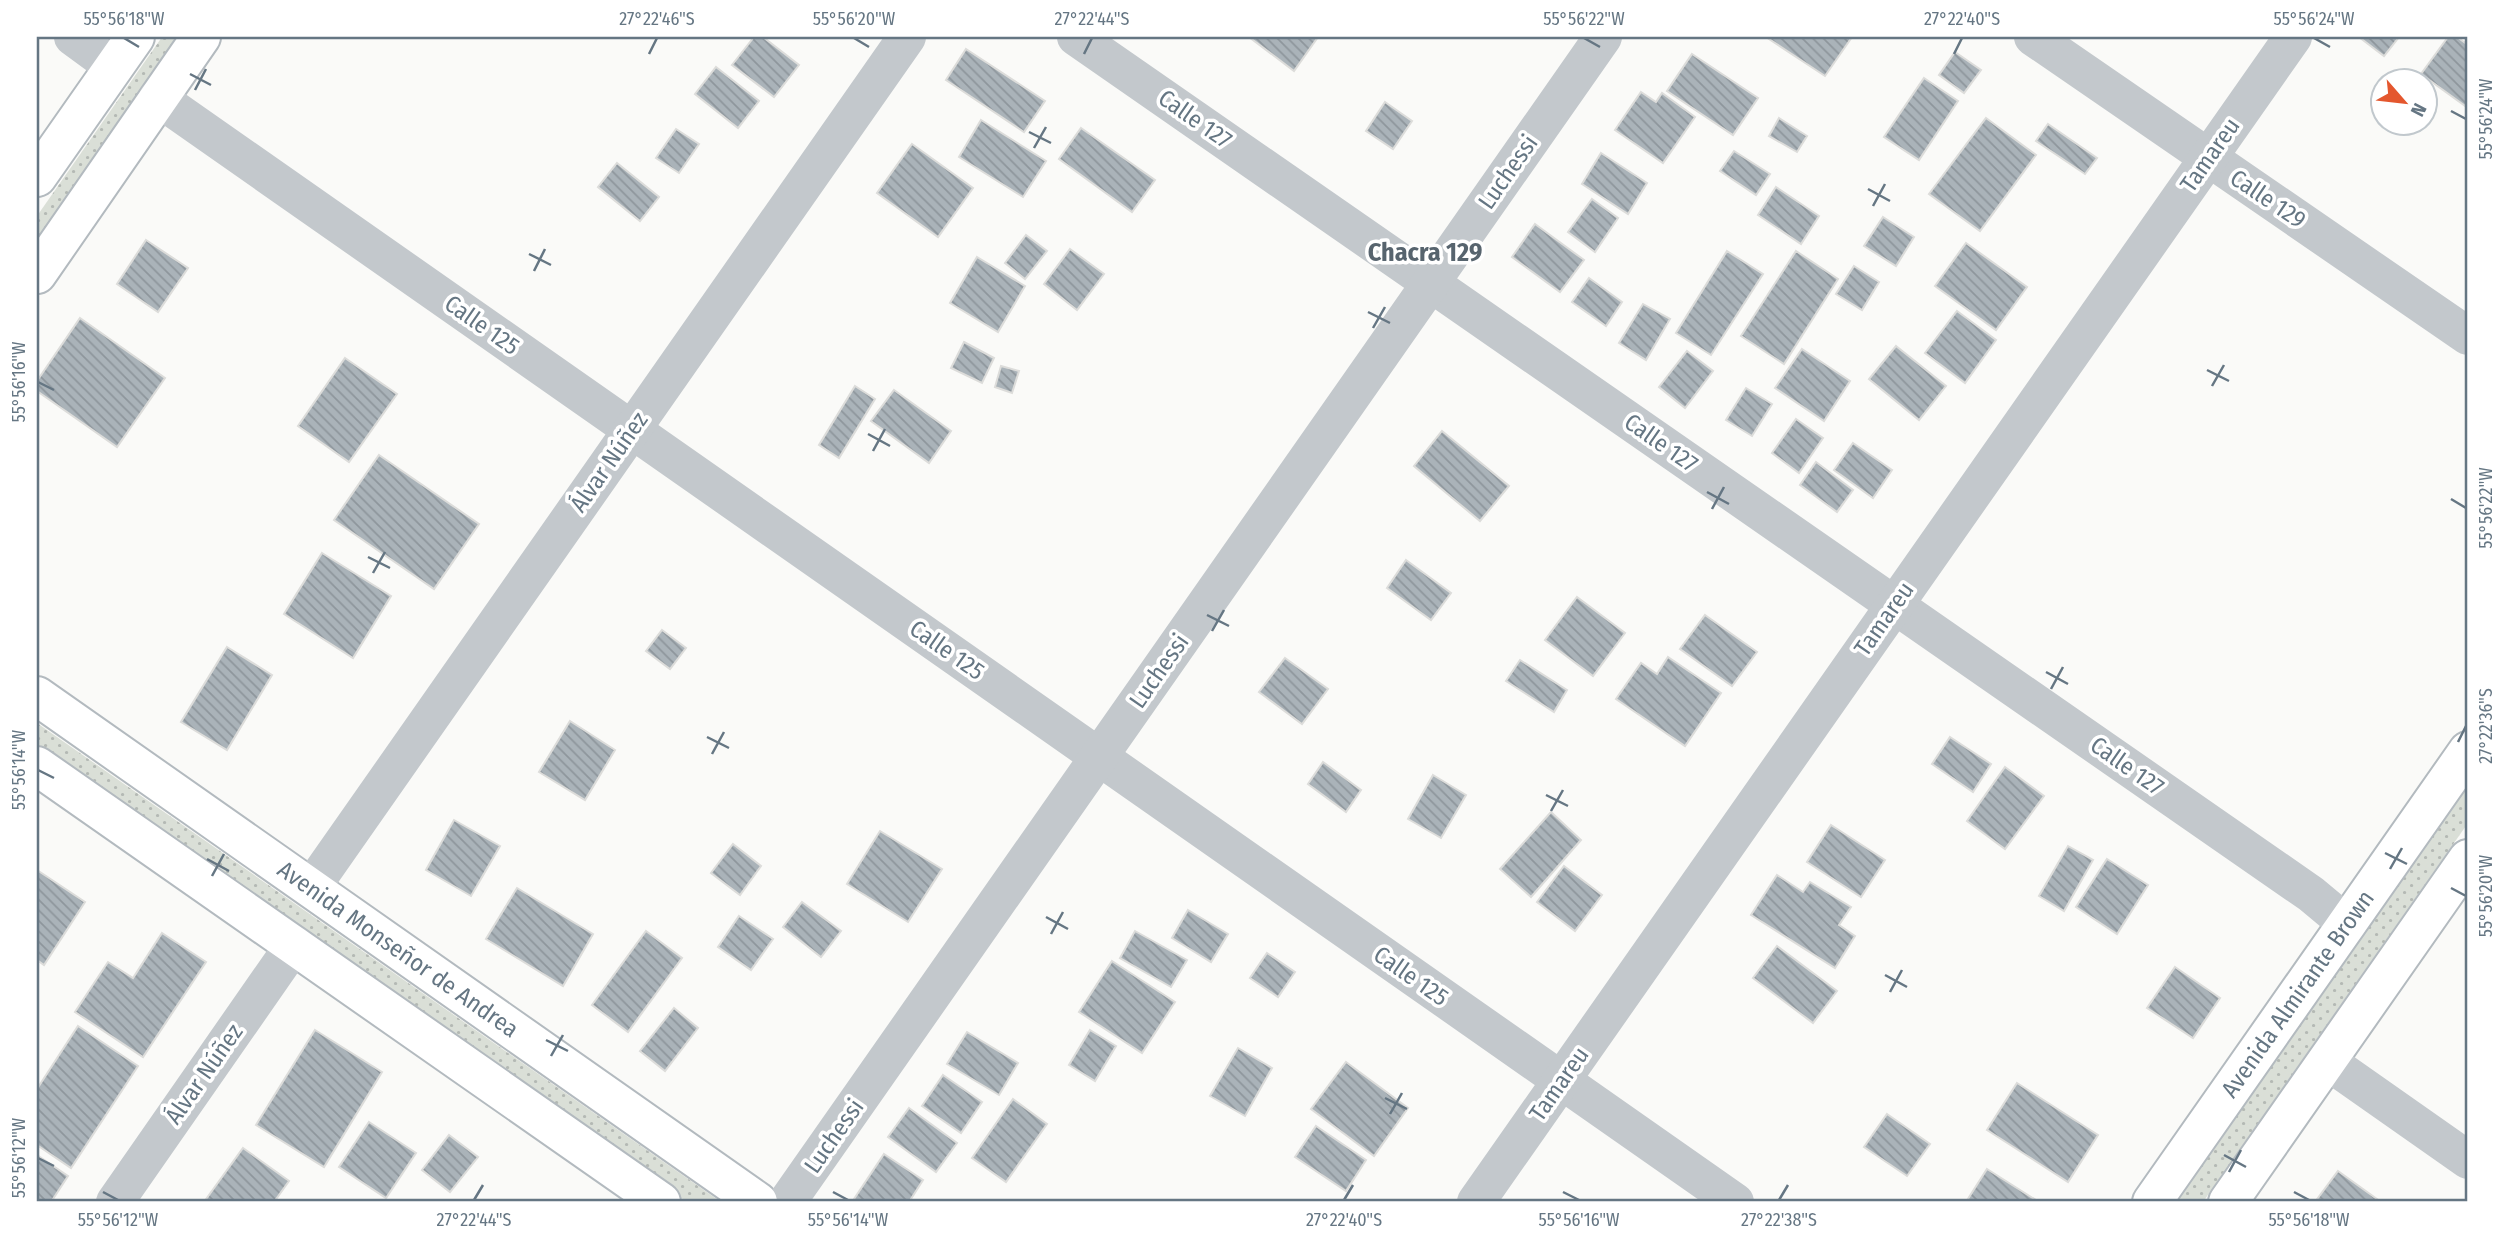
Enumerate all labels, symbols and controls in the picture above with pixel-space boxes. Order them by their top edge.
text: 55°56'18"W [83,8,165,30]
text: 27°22'46"S [619,8,695,30]
text: 55°56'20"W [813,8,896,30]
text: 27°22'44"S [1055,8,1129,30]
text: 55°56'22"W [1543,8,1625,30]
text: 27°22'40"S [1924,8,2000,30]
text: 55°56'24"W [2274,8,2355,30]
north arrow [2368,66,2438,136]
text: 55°56'24"W [2475,78,2497,159]
street label: Calle 127 [1153,84,1237,154]
text: N [2406,99,2431,120]
street label: Tamareu [2174,113,2246,197]
street label: Luchessi [1472,130,1544,214]
street label: Calle 129 [2225,164,2311,234]
district label: Chacra 129 [1368,237,1482,268]
street label: Calle 125 [439,289,525,361]
text: 55°56'16"W [8,341,30,423]
street label: Álvar Núñez [564,406,654,517]
street label: Calle 127 [1619,408,1703,478]
text: 55°56'22"W [2475,467,2497,549]
street label: Tamareu [1848,577,1920,661]
street label: Calle 125 [904,614,990,686]
street label: Luchessi [1123,629,1195,713]
text: 27°22'36"S [2475,688,2497,764]
text: 55°56'14"W [8,729,30,810]
street label: Calle 127 [2085,731,2169,801]
text: 55°56'20"W [2475,854,2497,937]
street label: Avenida Monseñor de Andrea [272,855,524,1043]
street label: Avenida Almirante Brown [2216,885,2380,1103]
street label: Calle 125 [1368,940,1454,1012]
street label: Álvar Núñez [159,1018,249,1129]
street label: Tamareu [1523,1042,1595,1126]
street label: Luchessi [798,1094,870,1178]
text: 55°56'12"W [8,1117,30,1198]
text: 55°56'12"W [78,1209,159,1231]
text: 27°22'44"S [437,1209,511,1231]
text: 55°56'14"W [808,1209,889,1231]
text: 27°22'40"S [1306,1209,1382,1231]
text: 55°56'16"W [1538,1209,1620,1231]
text: 27°22'38"S [1741,1209,1817,1231]
text: 55°56'18"W [2268,1209,2350,1231]

